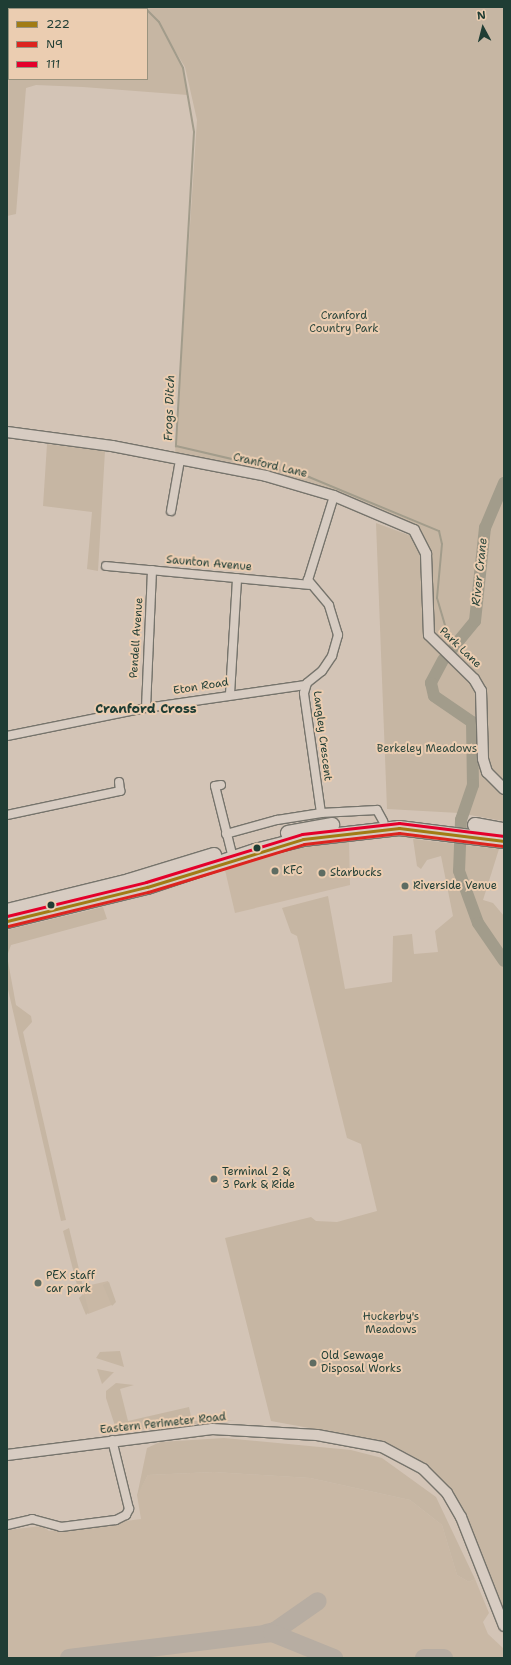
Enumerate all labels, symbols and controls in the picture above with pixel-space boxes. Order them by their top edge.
legend [8,8,148,80]
north arrow [463,8,503,48]
text: N [476,8,487,24]
text: 222 [46,16,70,32]
text: N9 [46,36,63,52]
text: 111 [46,56,60,72]
park label: Cranford Country Park [309,310,379,336]
water label: Frogs Ditch [162,375,178,441]
street label: Cranford Lane [232,451,308,481]
water label: River Crane [469,537,491,607]
street label: Saunton Avenue [166,554,252,574]
street label: Pendell Avenue [128,597,146,679]
street label: Park Lane [436,625,484,671]
street label: Eton Road [172,676,230,698]
street label: Langley Crescent [310,690,334,782]
district label: Cranford Cross [95,701,197,717]
park label: Berkeley Meadows [377,742,477,756]
unlabelled marker [252,843,262,853]
place label: KFC [283,864,303,878]
marker: KFC [270,866,280,876]
place label: Starbucks [330,866,382,880]
marker: Starbucks [317,868,327,878]
place label: Riverside Venue [413,879,497,893]
marker: Riverside Venue [400,881,410,891]
unlabelled marker [46,900,56,910]
place label: Terminal 2 & 3 Park & Ride [222,1166,295,1192]
marker: Terminal 2 & 3 Park & Ride [209,1174,219,1184]
place label: PEX staff car park [46,1270,95,1296]
marker: PEX staff car park [33,1278,43,1288]
park label: Huckerby's Meadows [363,1311,419,1337]
place label: Old Sewage Disposal Works [321,1350,401,1376]
marker: Old Sewage Disposal Works [308,1358,318,1368]
street label: Eastern Perimeter Road [99,1411,227,1437]

